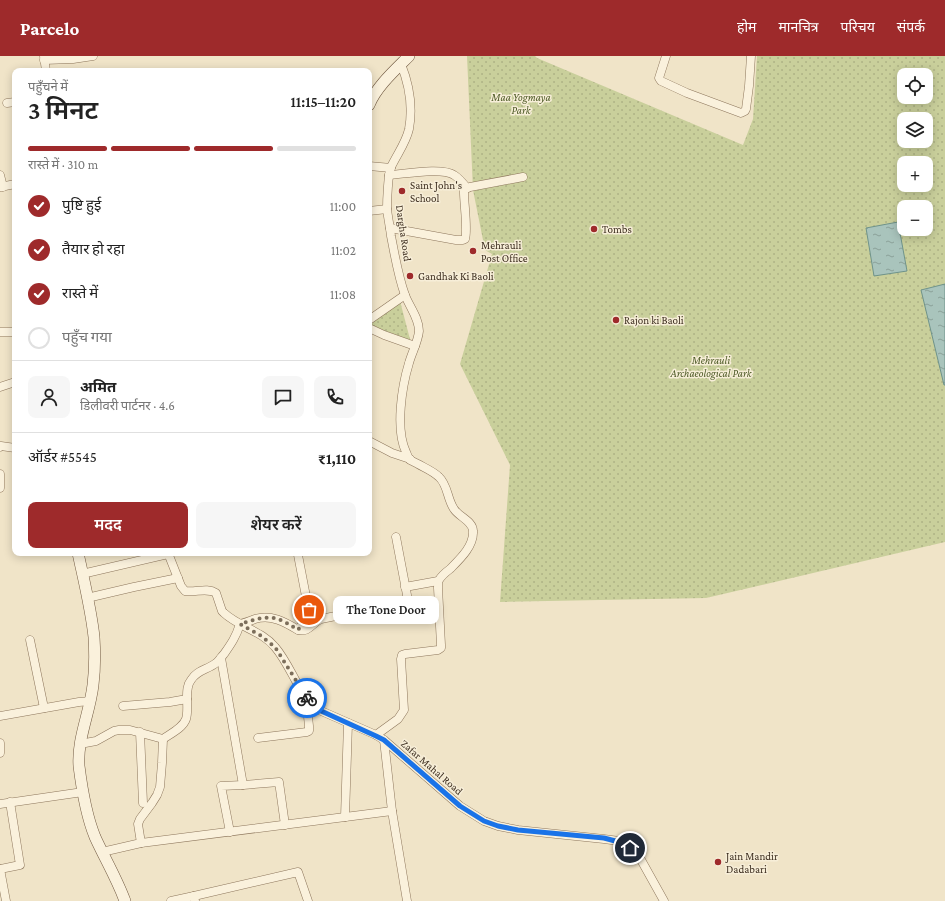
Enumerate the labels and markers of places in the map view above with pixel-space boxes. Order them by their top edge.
place label: Saint John's School [410,179,462,204]
marker: Saint John's School [397,186,407,196]
place label: Tombs [602,223,632,235]
marker: Tombs [589,224,599,234]
place label: Mehrauli Post Office [481,239,528,264]
marker: Mehrauli Post Office [468,246,478,256]
place label: Gandhak Ki Baoli [418,270,494,282]
marker: Gandhak Ki Baoli [405,271,415,281]
place label: Rajon ki Baoli [624,314,684,327]
marker: Rajon ki Baoli [611,315,621,325]
pin [292,593,326,627]
callout: The Tone Door [333,596,439,624]
pin [613,831,647,865]
place label: Jain Mandir Dadabari [725,850,778,875]
marker: Jain Mandir Dadabari [713,857,723,867]

